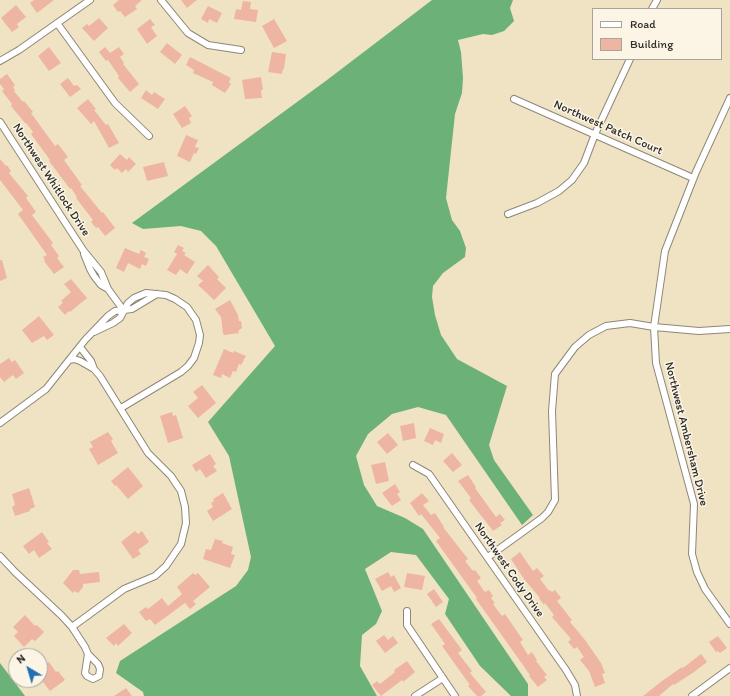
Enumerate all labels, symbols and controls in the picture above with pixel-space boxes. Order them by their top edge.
legend [592,8,722,60]
text: Road [630,17,656,31]
text: Building [630,37,673,51]
street label: Northwest Patch Court [551,97,665,159]
street label: Northwest Whitlock Drive [9,121,93,239]
street label: Northwest Ambersham Drive [661,360,711,508]
street label: Northwest Cody Drive [471,520,547,620]
north arrow [8,648,48,688]
text: N [14,652,28,666]

